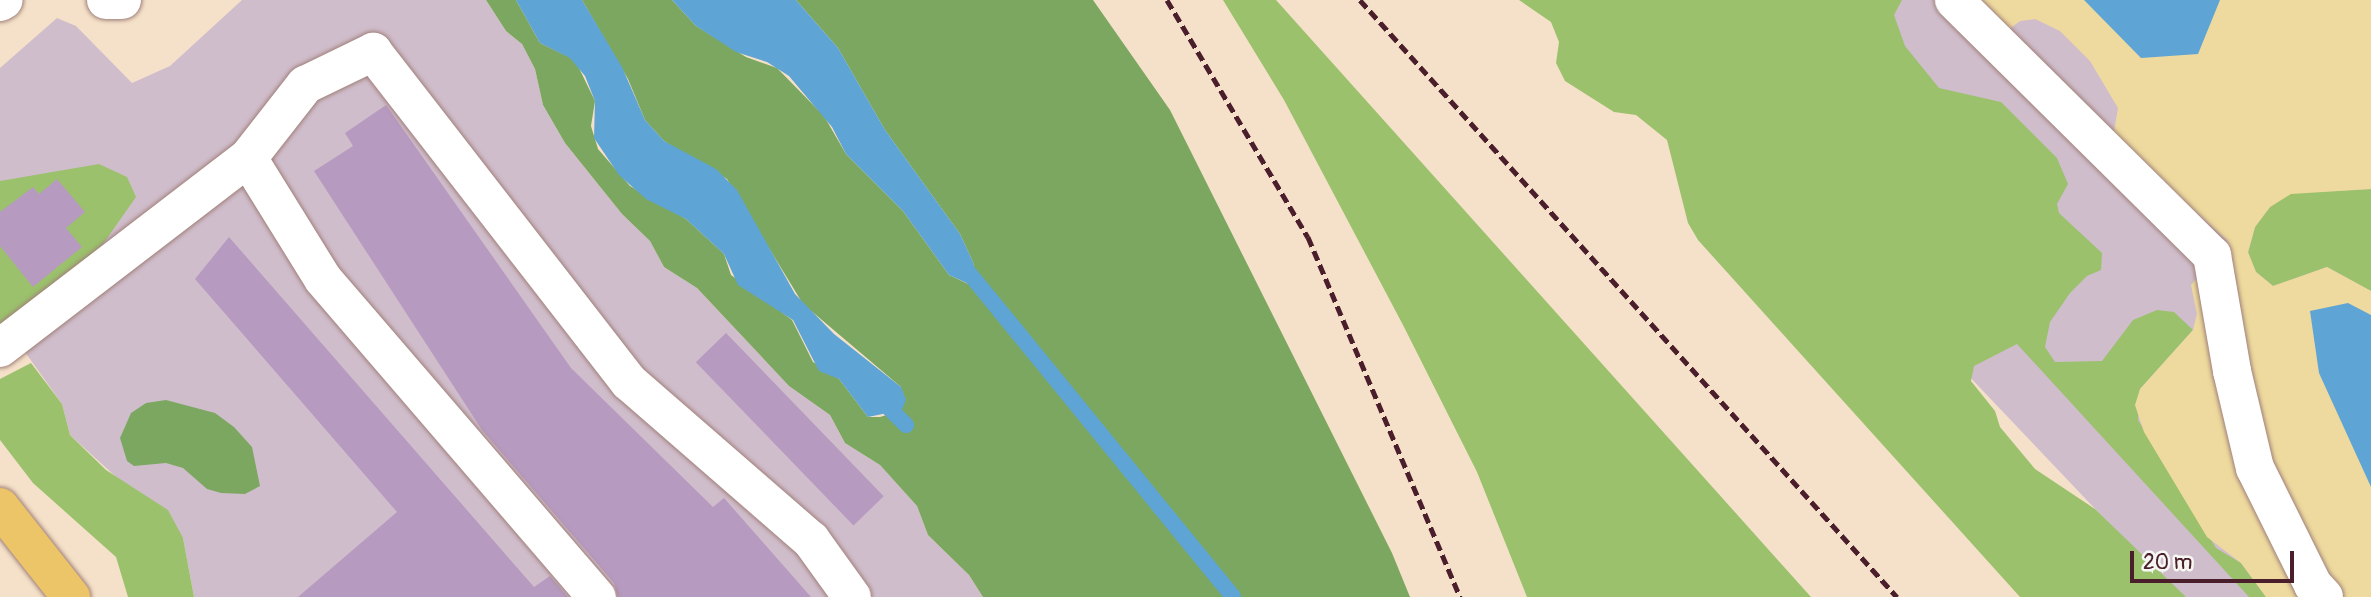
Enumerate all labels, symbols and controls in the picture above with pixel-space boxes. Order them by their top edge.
scale bar [2133,538,2298,582]
text: 20 m [2143,549,2192,576]

